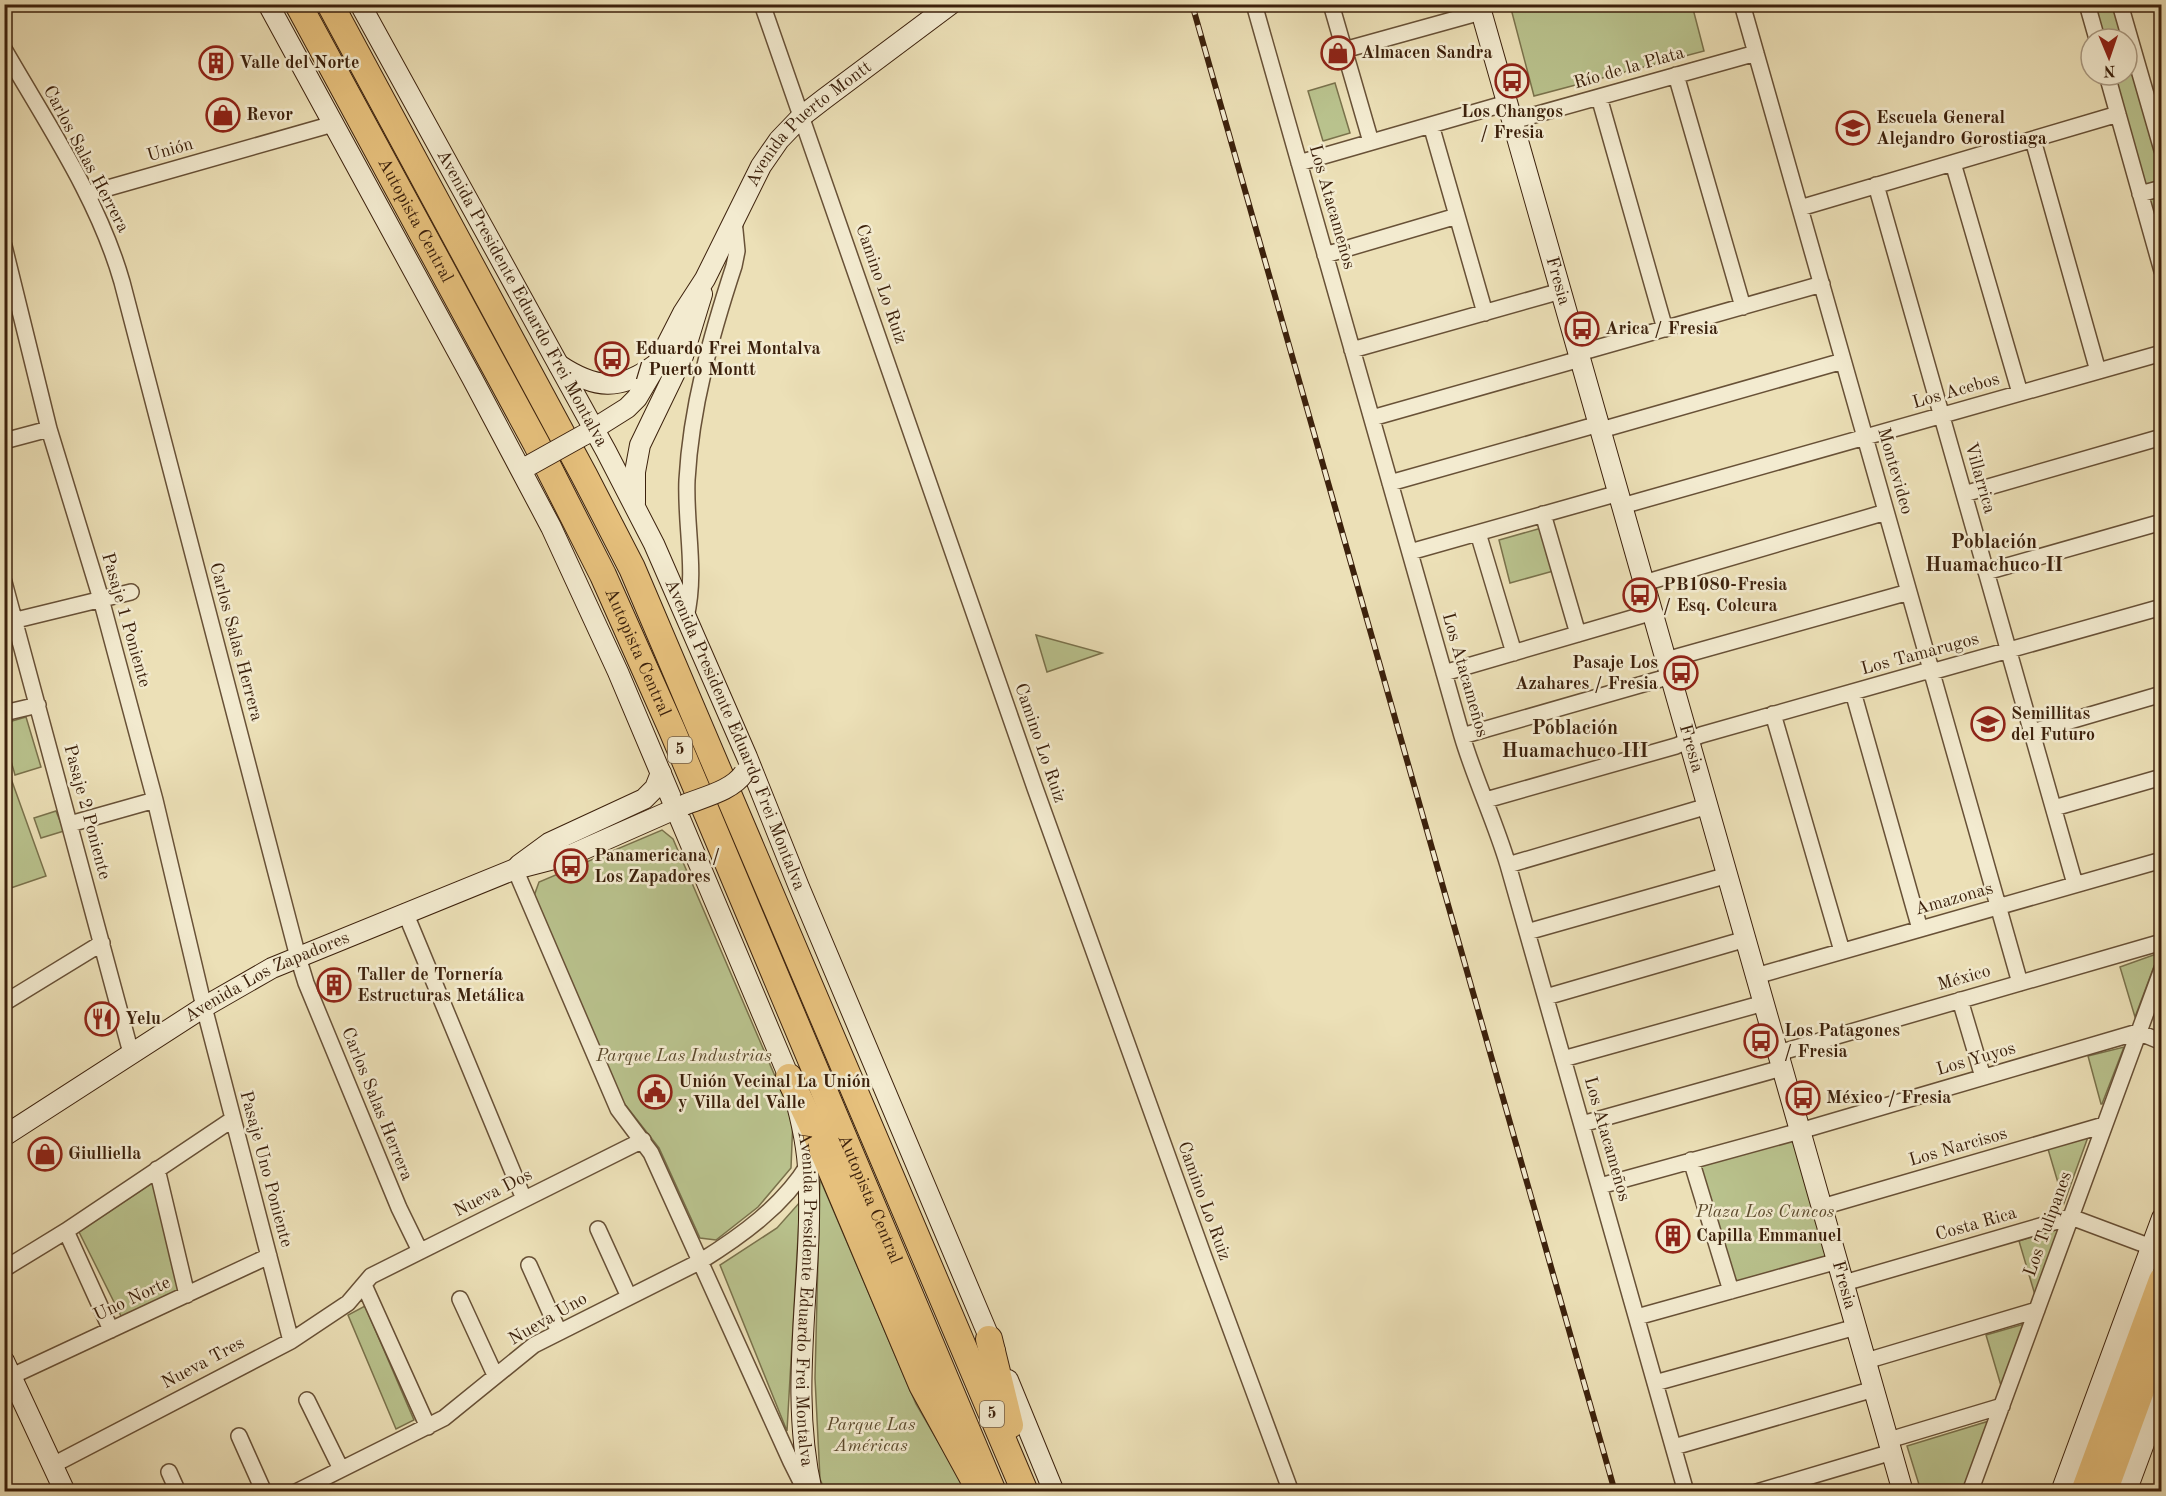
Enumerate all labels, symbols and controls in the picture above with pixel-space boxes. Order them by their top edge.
north arrow [2079,27,2139,87]
shop icon: Almacen Sandra [1320,35,1356,71]
place label: Almacen Sandra [1361,44,1493,62]
street label: Río de la Plata [1572,44,1687,92]
building icon: Valle del Norte [198,45,234,81]
place label: Valle del Norte [239,54,359,72]
street label: Avenida Puerto Montt [743,58,875,190]
text: N [2102,62,2116,78]
bus stop icon: Los Changos / Fresia [1494,63,1530,99]
street label: Carlos Salas Herrera [40,83,132,235]
shop icon: Revor [205,97,241,133]
place label: Los Changos / Fresia [1461,103,1563,142]
place label: Revor [246,106,293,124]
place label: Escuela General Alejandro Gorostiaga [1876,109,2047,148]
school or university icon: Escuela General Alejandro Gorostiaga [1835,110,1871,146]
street label: Unión [145,135,195,165]
street label: Los Atacameños [1306,143,1358,271]
street label: Avenida Presidente Eduardo Frei Montalva [433,147,611,450]
street label: Autopista Central [374,155,456,286]
street label: Camino Lo Ruiz [852,222,910,346]
street label: Fresia [1542,255,1573,307]
bus stop icon: Arica / Fresia [1564,311,1600,347]
place label: Arica / Fresia [1605,320,1718,338]
place label: Eduardo Frei Montalva / Puerto Montt [635,340,821,379]
bus stop icon: Eduardo Frei Montalva / Puerto Montt [594,341,630,377]
street label: Los Acebos [1910,370,2002,412]
street label: Montevideo [1874,426,1916,516]
street label: Villarrica [1961,440,1999,516]
district label: Población Huamachuco II [1925,533,2063,576]
street label: Pasaje 1 Poniente [98,551,154,689]
street label: Carlos Salas Herrera [206,561,266,723]
street label: Avenida Presidente Eduardo Frei Montalva [661,576,808,893]
place label: PB1080-Fresia / Esq. Colcura [1663,576,1787,615]
bus stop icon: PB1080-Fresia / Esq. Colcura [1622,577,1658,613]
street label: Autopista Central [601,585,674,719]
street label: Los Atacameños [1439,611,1491,739]
street label: Los Tamarugos [1859,630,1981,678]
place label: Pasaje Los Azahares / Fresia [1515,654,1658,693]
bus stop icon: Pasaje Los Azahares / Fresia [1663,655,1699,691]
street label: Camino Lo Ruiz [1011,681,1069,805]
place label: Semillitas del Futuro [2011,705,2095,744]
school or university icon: Semillitas del Futuro [1970,706,2006,742]
district label: Población Huamachuco III [1502,719,1648,762]
street label: Fresia [1676,722,1707,775]
road number: 5 [668,737,692,763]
street label: Pasaje 2 Poniente [60,743,114,881]
place label: Panamericana / Los Zapadores [594,847,720,886]
bus stop icon: Panamericana / Los Zapadores [553,848,589,884]
street label: Amazonas [1913,879,1995,919]
street label: Avenida Los Zapadores [181,928,352,1026]
street label: México [1935,962,1993,994]
place label: Taller de Tornería Estructuras Metálica [357,966,525,1005]
building icon: Taller de Tornería Estructuras Metálica [316,967,352,1003]
restaurant icon: Yelu [84,1001,120,1037]
place label: Yelu [125,1010,161,1028]
place label: Los Patagones / Fresia [1784,1022,1900,1061]
bus stop icon: Los Patagones / Fresia [1743,1023,1779,1059]
street label: Carlos Salas Herrera [338,1025,416,1183]
street label: Los Yuyos [1934,1039,2018,1079]
park label: Parque Las Industrias [595,1047,772,1065]
place label: Unión Vecinal La Unión y Villa del Valle [678,1073,871,1112]
public building icon: Unión Vecinal La Unión y Villa del Valle [637,1074,673,1110]
street label: Los Atacameños [1581,1075,1633,1203]
bus stop icon: México / Fresia [1785,1080,1821,1116]
street label: Pasaje Uno Poniente [236,1089,296,1249]
place label: México / Fresia [1826,1089,1951,1107]
street label: Los Narcisos [1907,1124,2009,1170]
street label: Avenida Presidente Eduardo Frei Montalva [792,1130,818,1468]
street label: Autopista Central [834,1132,905,1266]
shop icon: Giulliella [27,1136,63,1172]
street label: Camino Lo Ruiz [1174,1139,1234,1263]
place label: Giulliella [68,1145,141,1163]
street label: Nueva Dos [451,1166,535,1220]
street label: Los Tulipanes [2021,1169,2075,1279]
park label: Plaza Los Cuncos [1695,1203,1835,1221]
street label: Costa Rica [1933,1204,2019,1244]
building icon: Capilla Emmanuel [1655,1218,1691,1254]
place label: Capilla Emmanuel [1696,1227,1842,1245]
street label: Fresia [1829,1259,1859,1311]
street label: Uno Norte [91,1273,173,1325]
street label: Nueva Uno [506,1289,590,1349]
street label: Nueva Tres [159,1334,248,1392]
road number: 5 [980,1401,1004,1427]
park label: Parque Las Américas [825,1416,916,1455]

